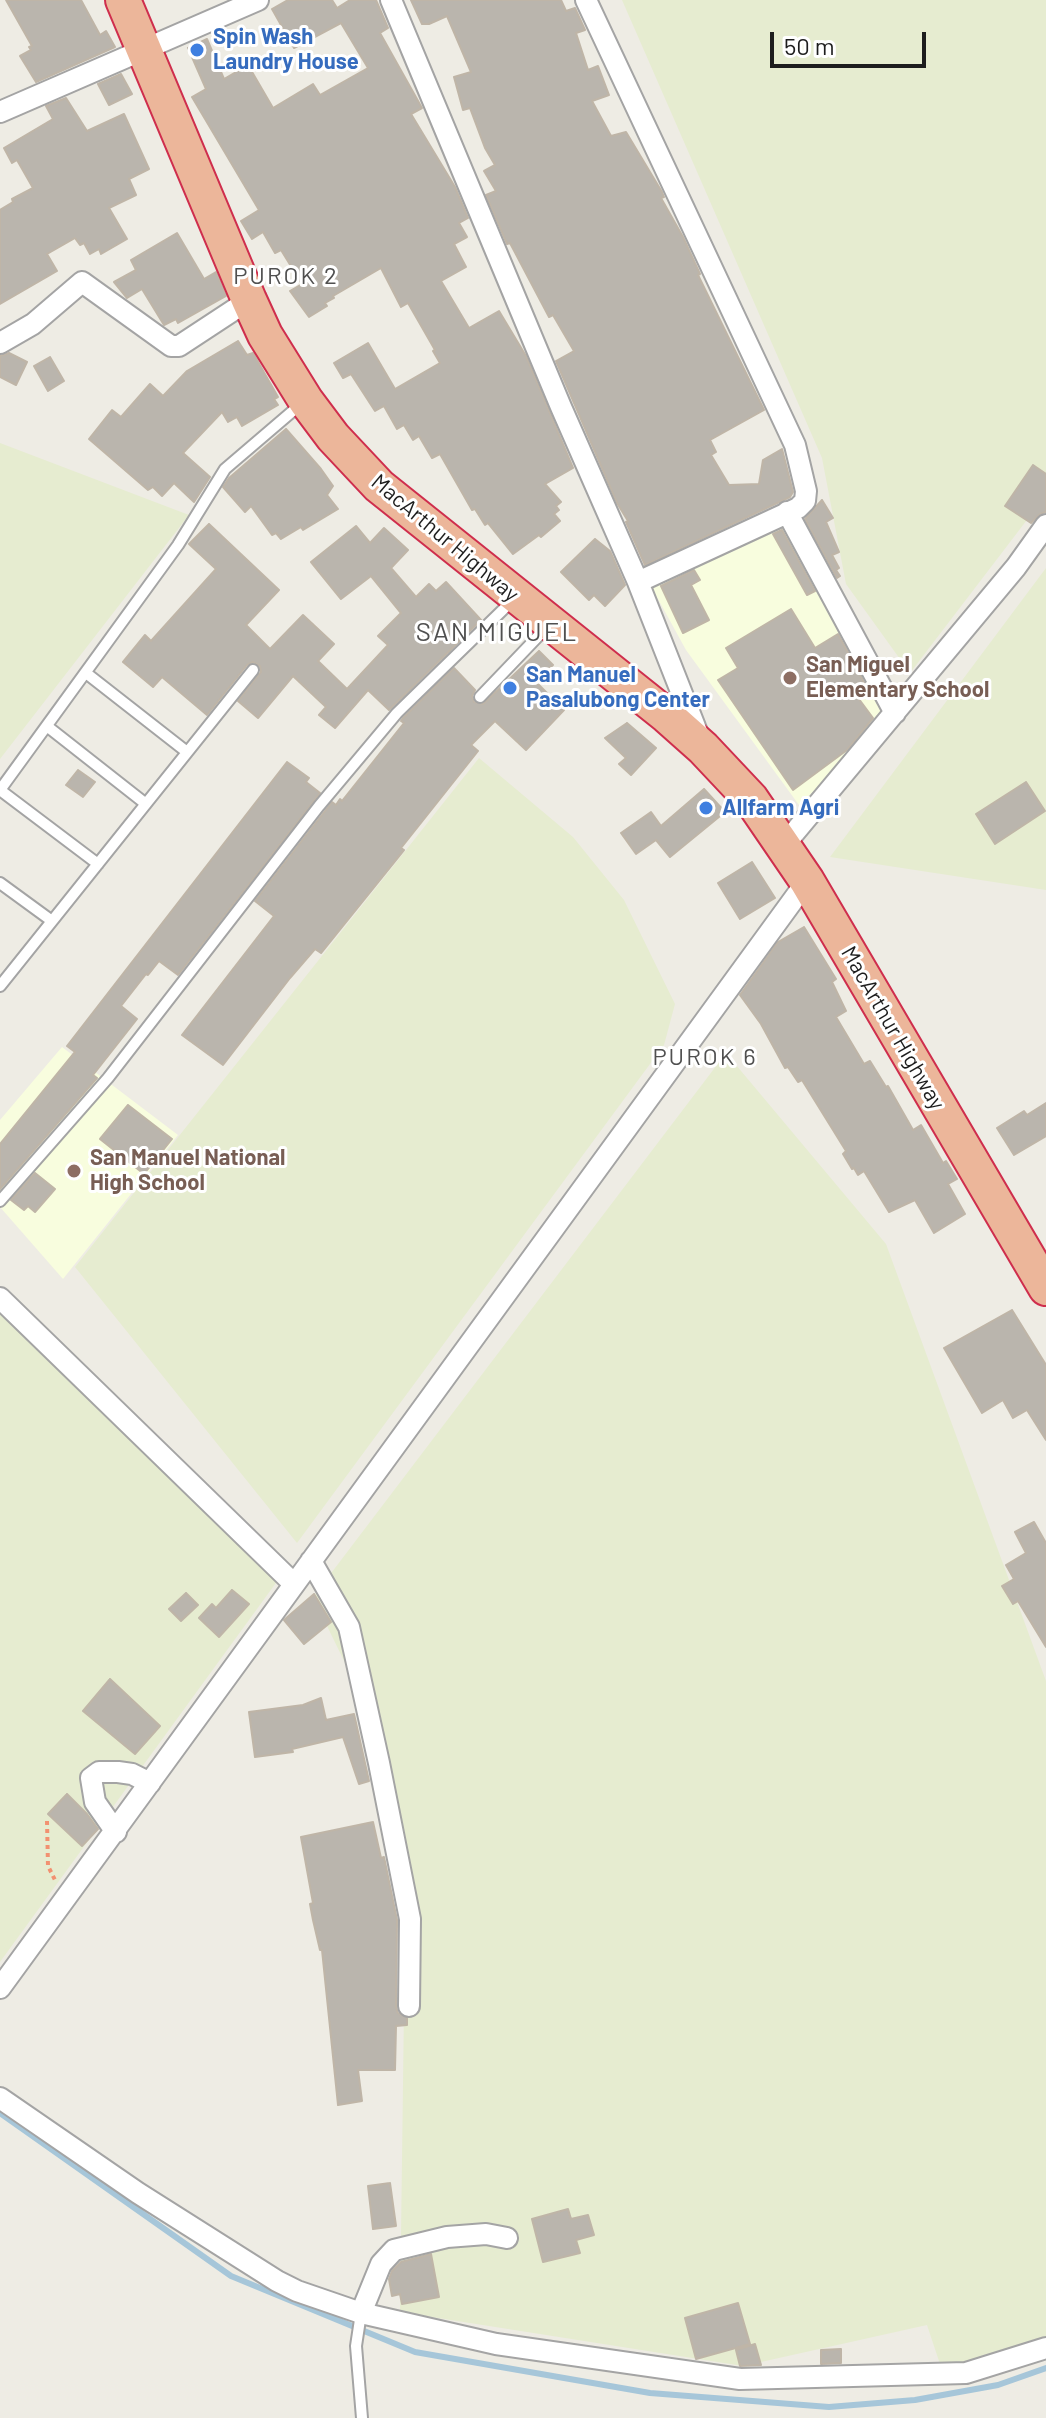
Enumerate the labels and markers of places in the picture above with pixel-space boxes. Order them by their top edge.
place label: Spin Wash Laundry House [213,24,359,76]
marker: Spin Wash Laundry House [188,41,206,59]
place label: San Miguel Elementary School [806,652,989,704]
place label: San Manuel Pasalubong Center [526,662,710,714]
marker: San Miguel Elementary School [781,669,799,687]
marker: San Manuel Pasalubong Center [501,679,519,697]
place label: Allfarm Agri [722,795,839,821]
marker: Allfarm Agri [697,799,715,817]
place label: San Manuel National High School [90,1145,285,1196]
marker: San Manuel National High School [65,1162,83,1180]

